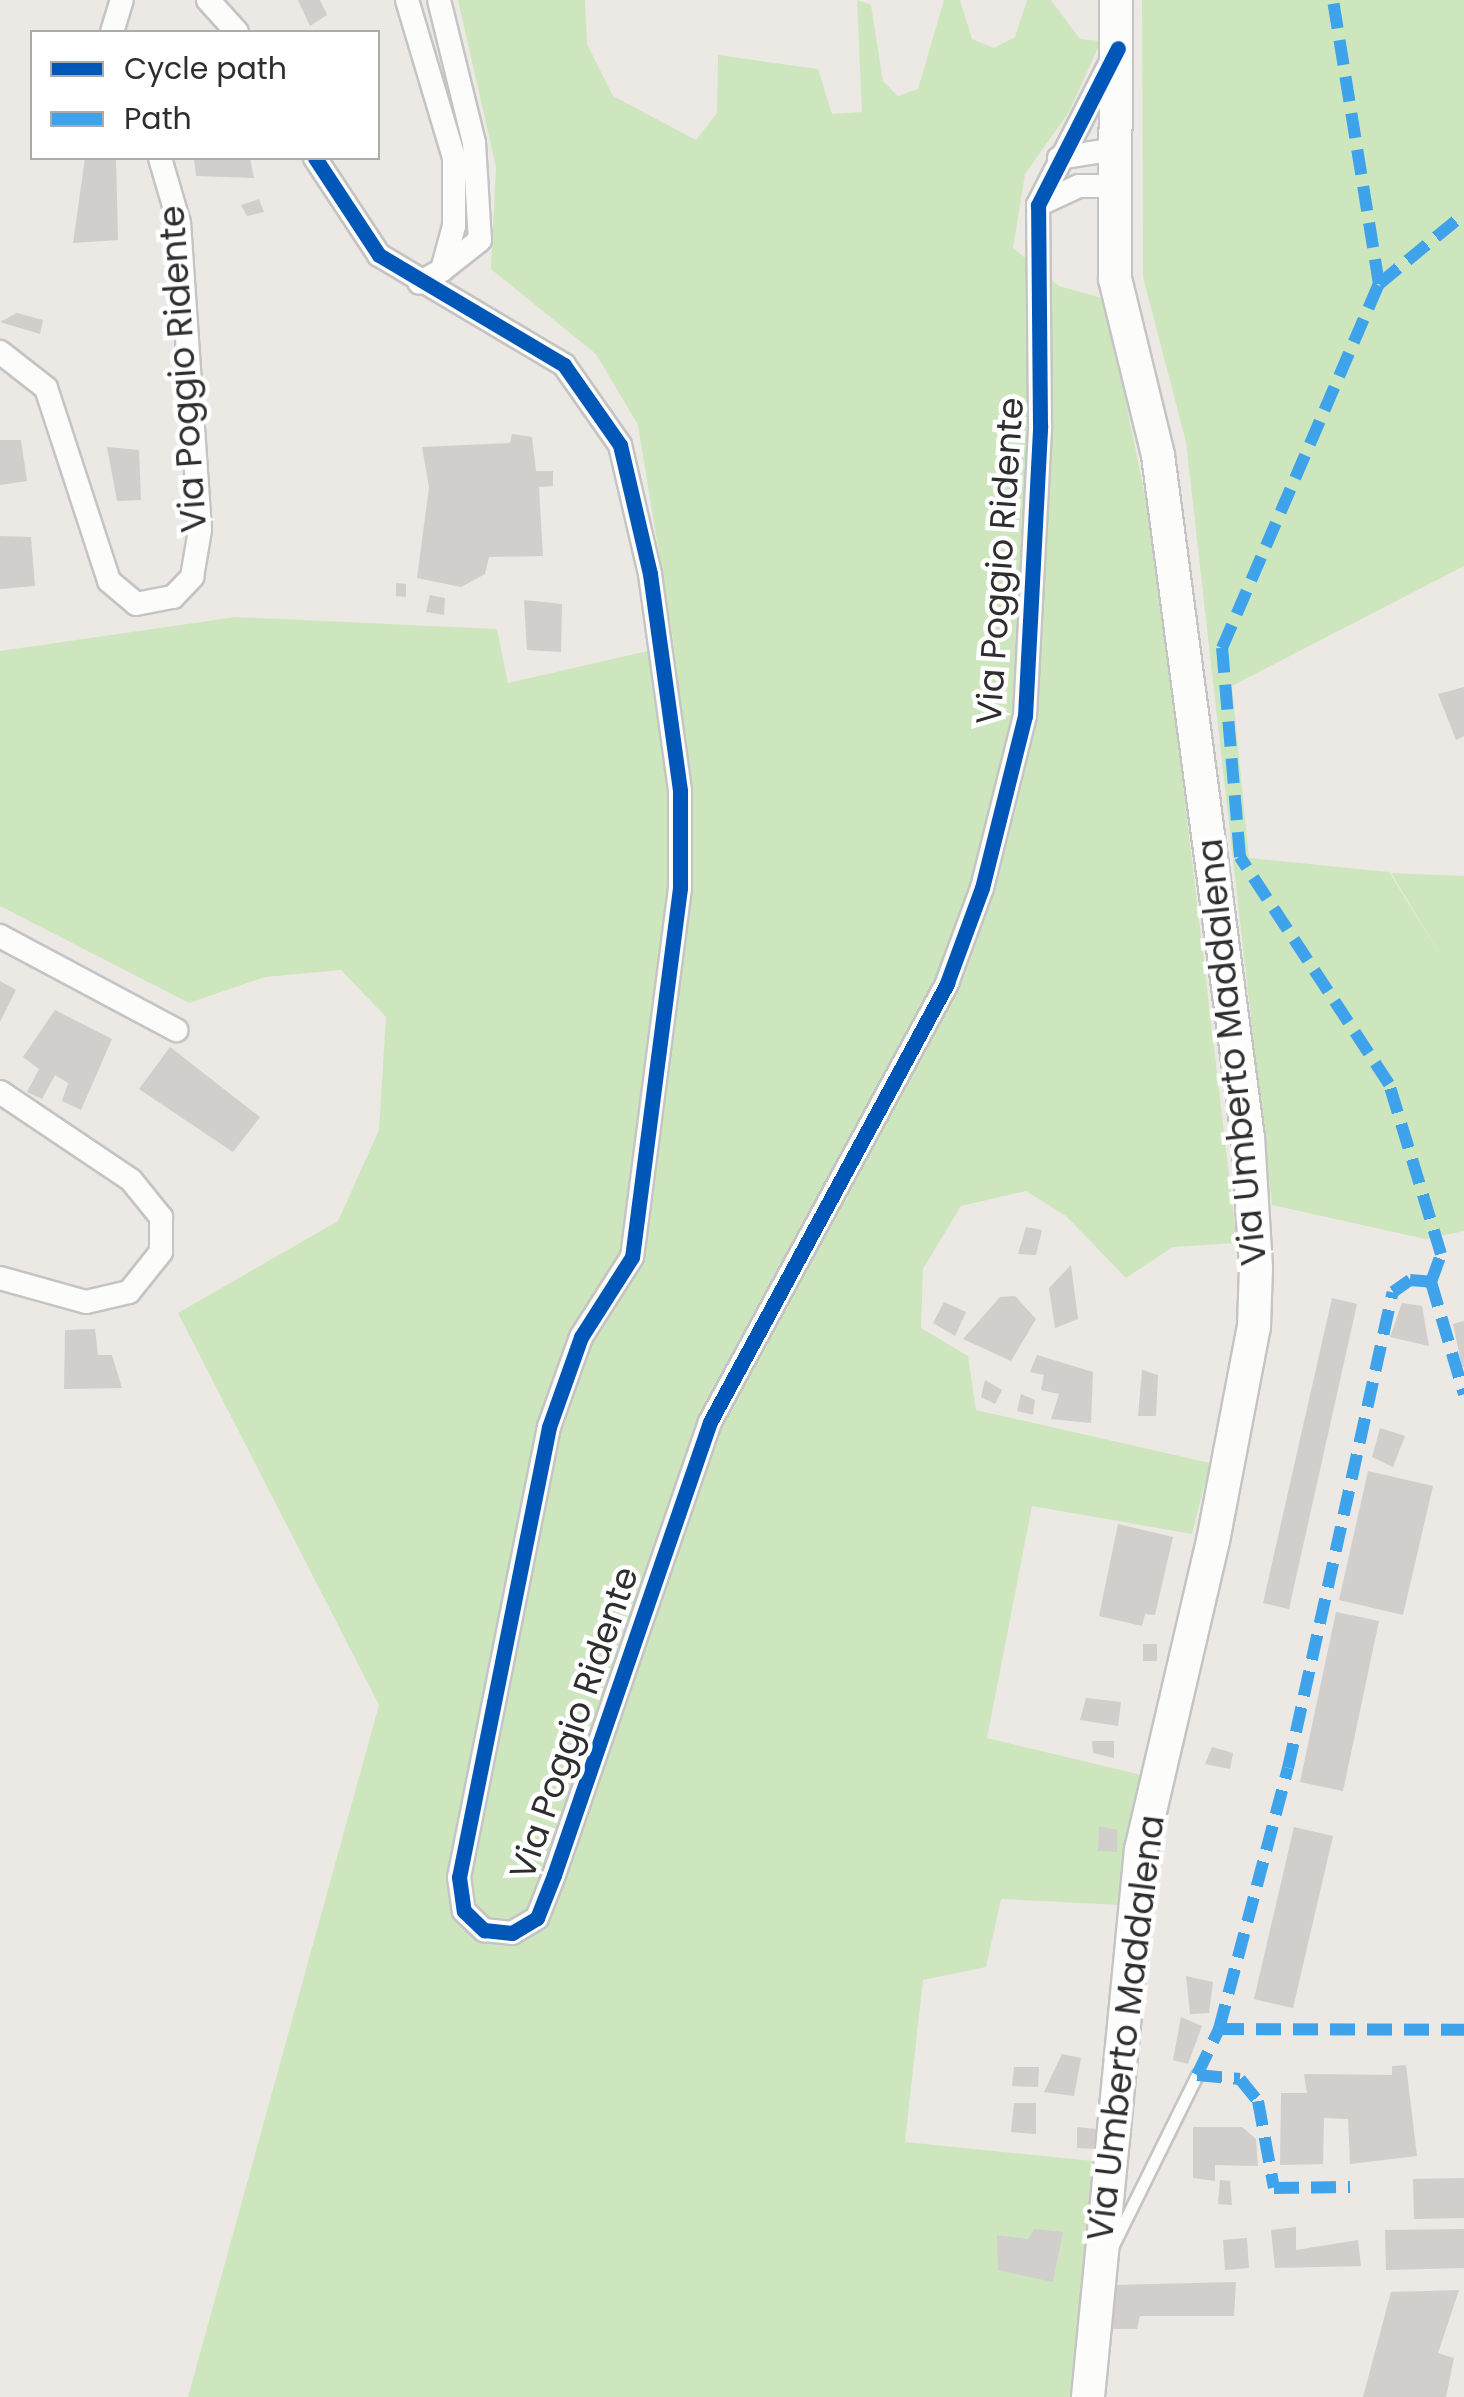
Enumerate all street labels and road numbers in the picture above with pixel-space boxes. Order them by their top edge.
street label: Via Poggio Ridente [151,204,215,534]
street label: Via Poggio Ridente [968,396,1032,726]
street label: Via Umberto Maddalena [1189,836,1275,1268]
street label: Via Poggio Ridente [501,1561,647,1885]
street label: Via Umberto Maddalena [1079,1813,1173,2243]

